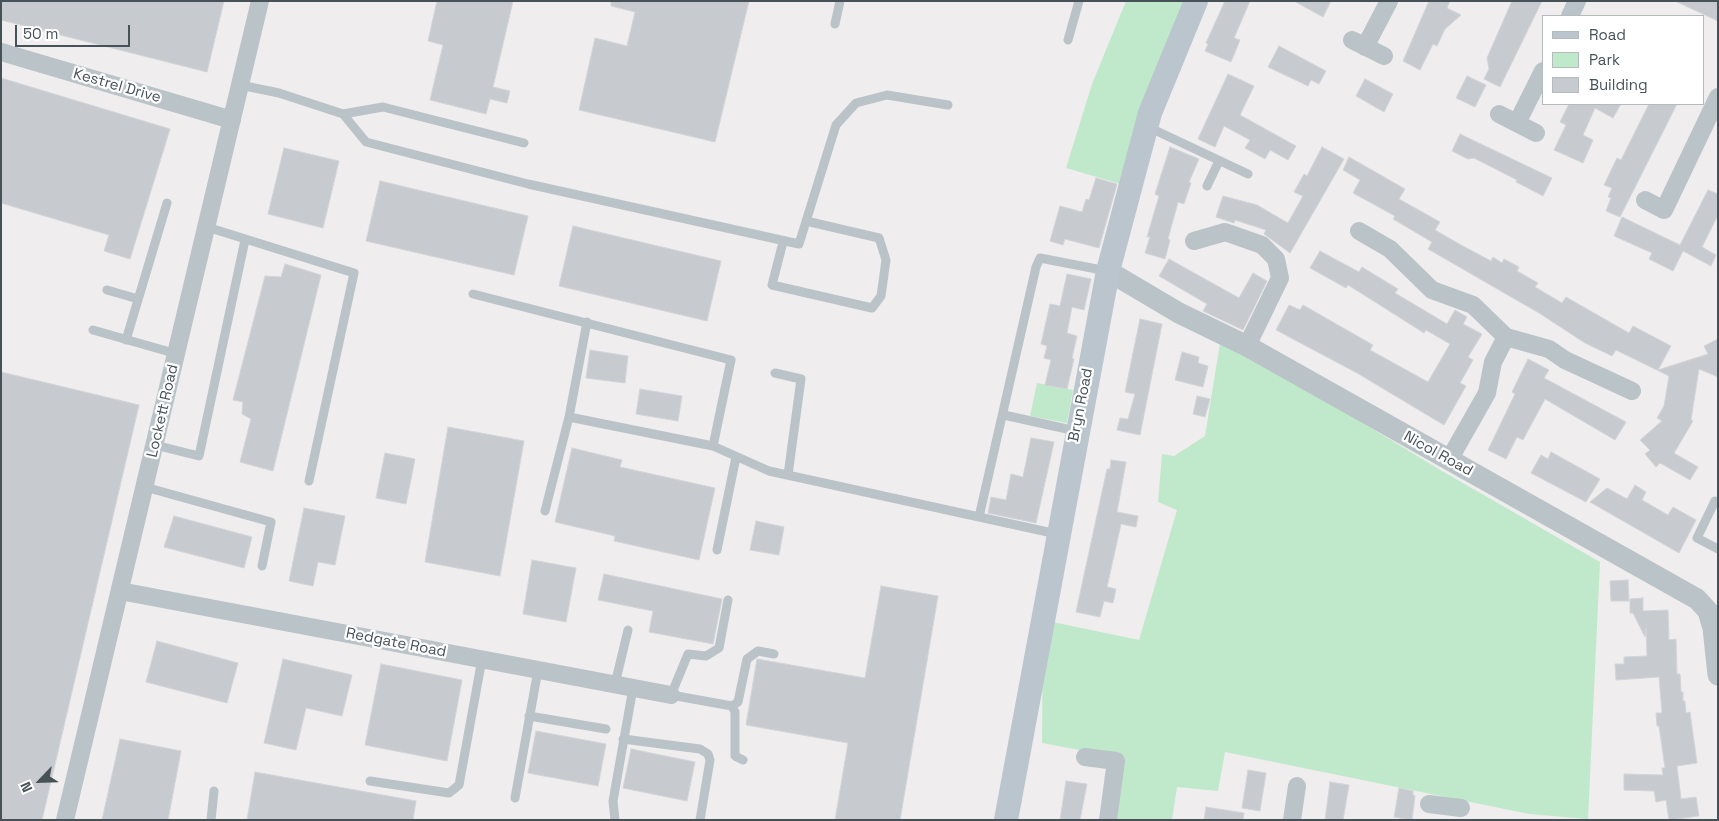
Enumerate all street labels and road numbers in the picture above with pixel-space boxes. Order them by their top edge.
street label: Kestrel Drive [71,65,163,107]
street label: Lockett Road [144,363,182,459]
street label: Bryn Road [1065,367,1097,443]
street label: Nicol Road [1400,428,1476,480]
street label: Redgate Road [344,624,448,662]

